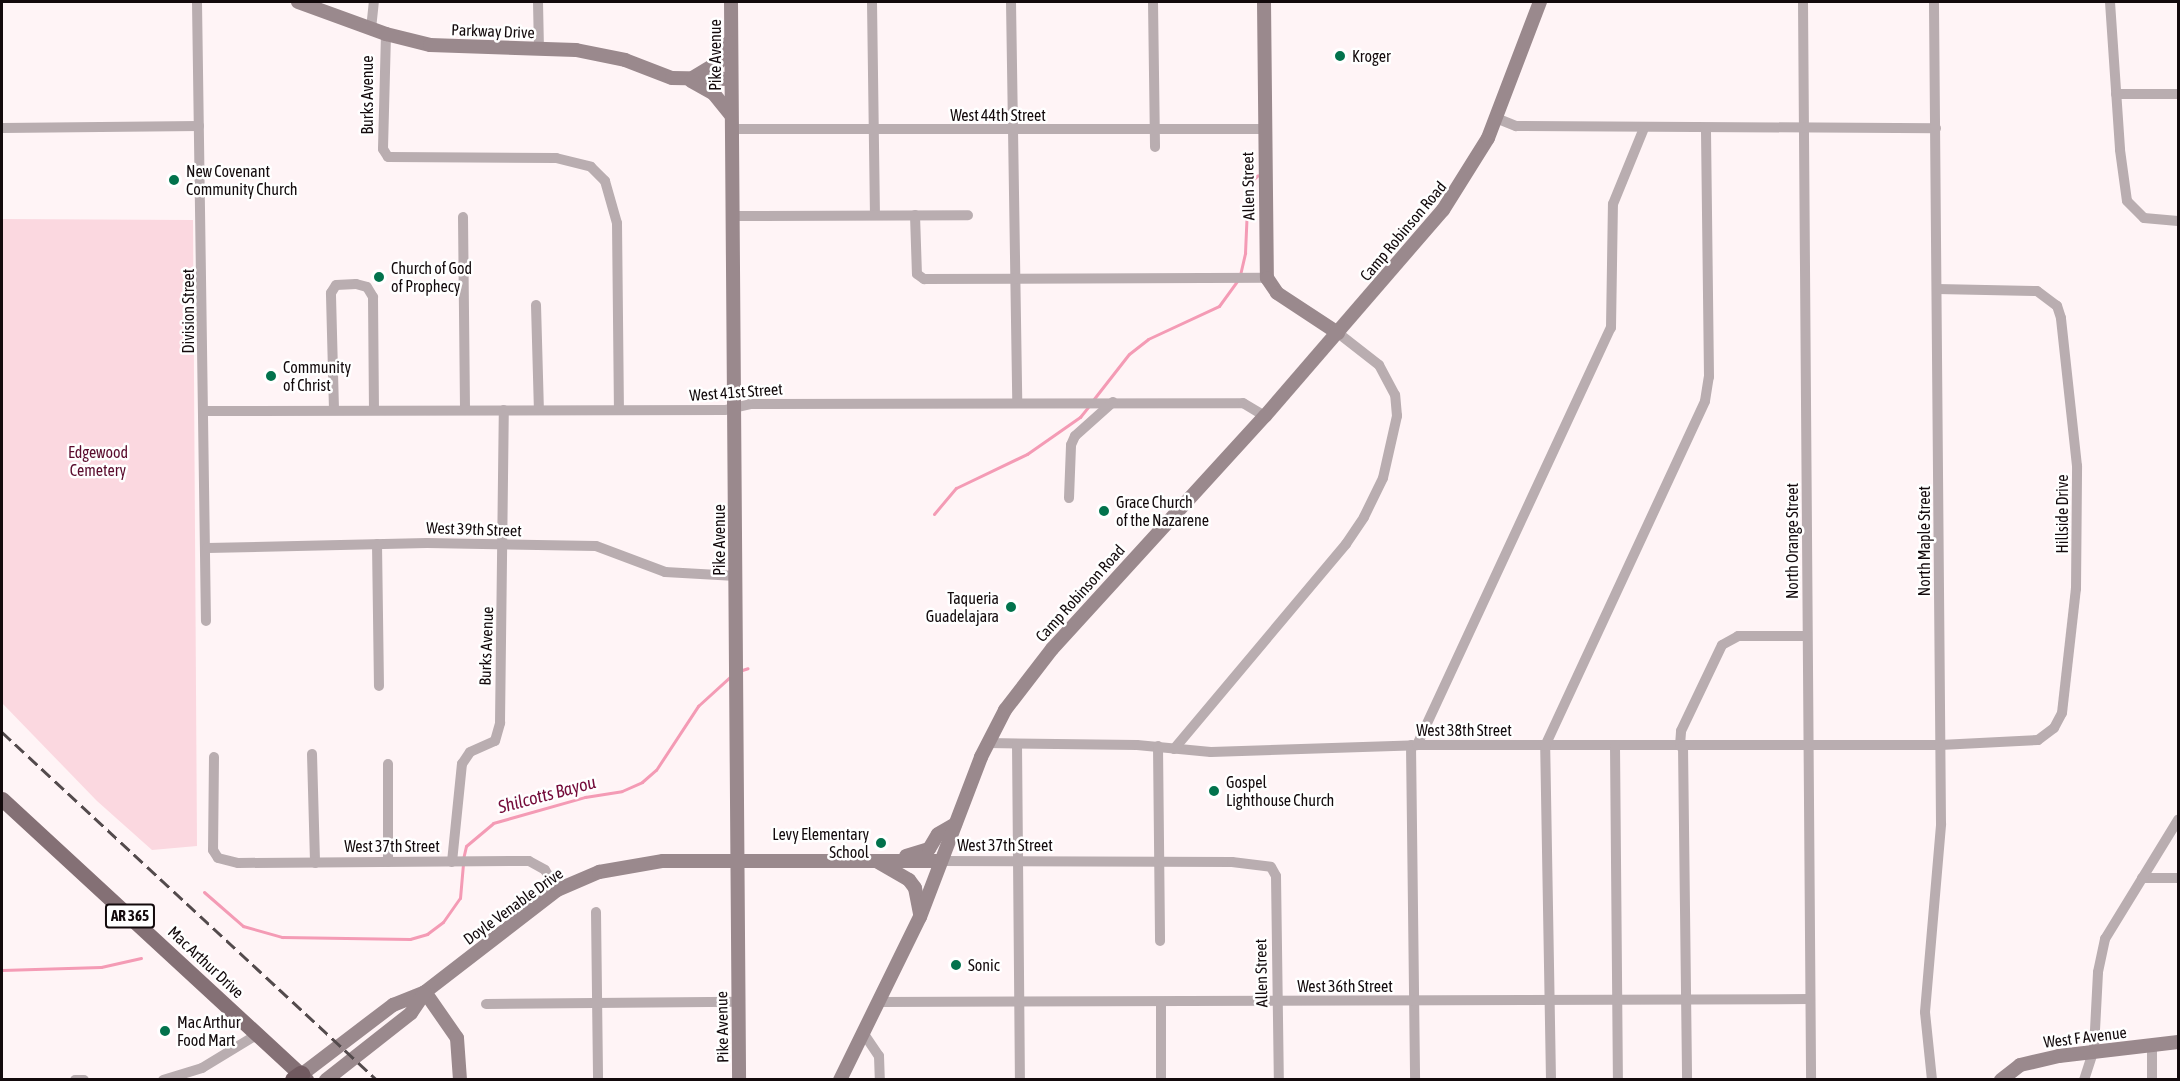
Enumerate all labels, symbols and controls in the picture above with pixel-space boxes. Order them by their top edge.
street label: Pike Avenue [705,19,725,91]
street label: Parkway Drive [451,20,535,42]
place label: Kroger [1352,46,1391,66]
marker: Kroger [1333,49,1347,63]
street label: Burks Avenue [357,55,377,135]
street label: West 44th Street [950,105,1046,125]
street label: Allen Street [1238,152,1258,220]
place label: New Covenant Community Church [186,161,297,199]
marker: New Covenant Community Church [167,173,181,187]
street label: Camp Robinson Road [1356,177,1450,285]
place label: Church of God of Prophecy [391,258,472,296]
street label: Division Street [178,269,198,353]
marker: Church of God of Prophecy [372,270,386,284]
place label: Community of Christ [283,357,351,395]
marker: Community of Christ [264,369,278,383]
street label: West 41st Street [689,379,783,405]
park label: Edgewood Cemetery [68,442,128,480]
street label: Hillside Drive [2052,475,2072,553]
street label: North Orange Street [1782,483,1802,599]
street label: North Maple Street [1914,486,1934,596]
place label: Grace Church of the Nazarene [1116,492,1209,530]
street label: Pike Avenue [709,504,729,576]
marker: Grace Church of the Nazarene [1097,504,1111,518]
street label: West 39th Street [426,518,522,540]
street label: Camp Robinson Road [1031,540,1129,646]
place label: Taqueria Guadelajara [926,588,999,626]
marker: Taqueria Guadelajara [1004,600,1018,614]
street label: Burks Avenue [475,606,497,686]
street label: West 38th Street [1416,720,1512,740]
water label: Shilcotts Bayou [496,772,598,818]
place label: Gospel Lighthouse Church [1226,772,1334,810]
marker: Gospel Lighthouse Church [1207,784,1221,798]
place label: Levy Elementary School [772,824,869,862]
street label: West 37th Street [957,835,1053,855]
street label: West 37th Street [344,836,440,856]
marker: Levy Elementary School [874,836,888,850]
street label: Doyle Venable Drive [459,863,567,949]
road number: AR 365 [104,904,156,928]
street label: Mac Arthur Drive [164,922,248,1002]
street label: Allen Street [1251,939,1271,1007]
place label: Sonic [968,955,1000,975]
marker: Sonic [949,958,963,972]
street label: West 36th Street [1297,976,1393,996]
street label: Pike Avenue [712,991,732,1063]
place label: Mac Arthur Food Mart [177,1012,240,1050]
street label: West F Avenue [2042,1022,2128,1052]
marker: Mac Arthur Food Mart [158,1024,172,1038]

